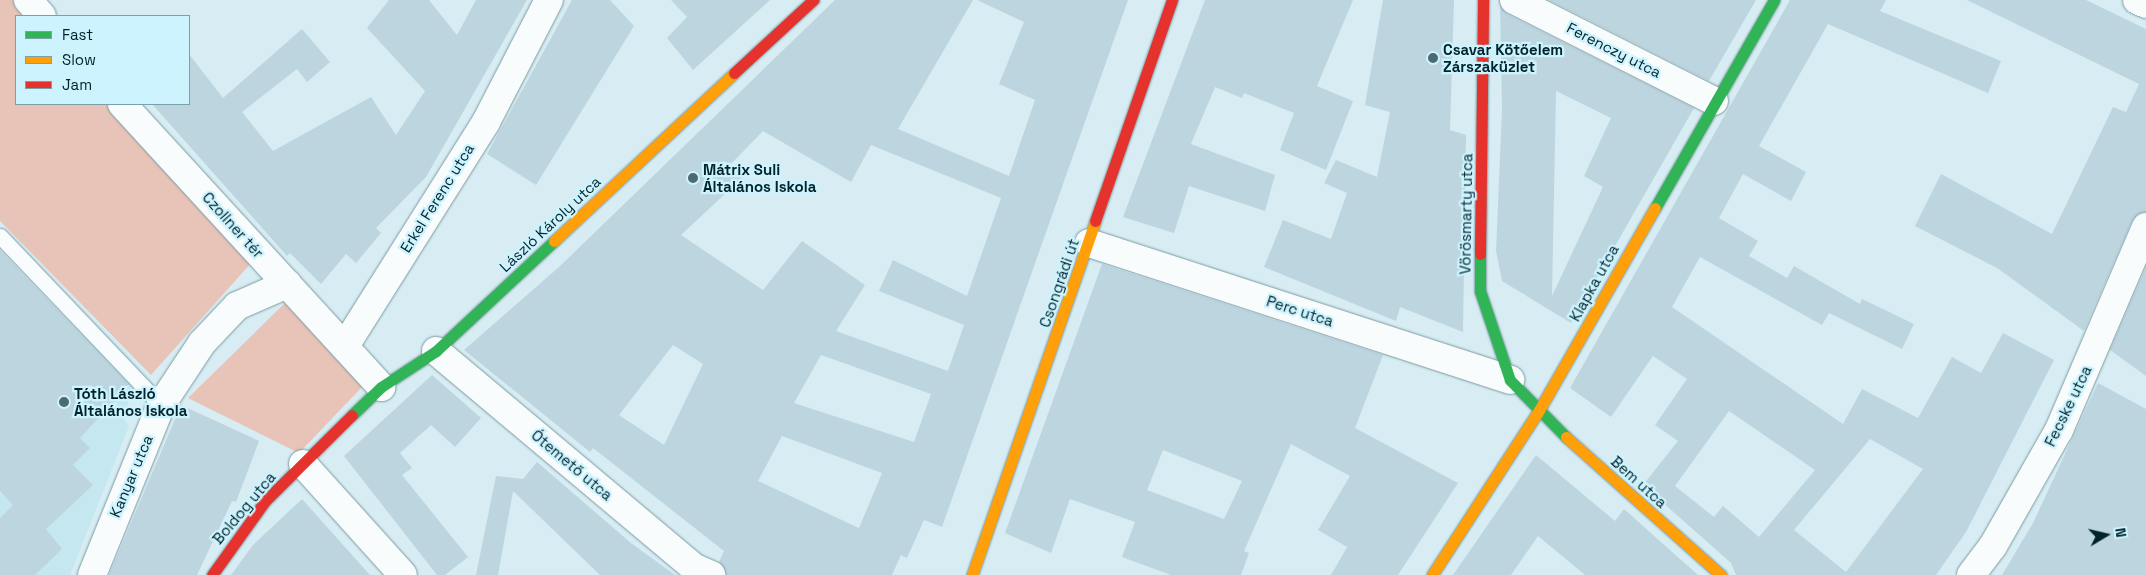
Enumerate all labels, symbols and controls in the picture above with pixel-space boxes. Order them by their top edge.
legend [15,15,190,105]
street label: Ferenczy utca [1564,19,1664,81]
text: Fast [62,25,93,44]
place label: Csavar Kötőelem Zárszaküzlet [1443,40,1563,75]
text: Slow [62,50,96,69]
marker: Csavar Kötőelem Zárszaküzlet [1427,52,1439,64]
text: Jam [62,75,92,94]
street label: Erkel Ferenc utca [396,140,478,256]
street label: Vörösmarty utca [1456,153,1476,275]
place label: Mátrix Suli Általános Iskola [703,160,816,195]
street label: László Károly utca [496,172,604,276]
marker: Mátrix Suli Általános Iskola [687,172,699,184]
street label: Czollner tér [199,188,267,262]
street label: Csongrádi út [1035,236,1083,330]
street label: Klapka utca [1566,242,1622,324]
street label: Perc utca [1264,292,1336,330]
street label: Fecske utca [2041,363,2095,449]
place label: Tóth László Általános Iskola [74,384,187,419]
marker: Tóth László Általános Iskola [58,396,70,408]
street label: Ótemető utca [528,426,616,504]
street label: Kanyar utca [106,432,156,520]
street label: Bem utca [1607,452,1671,512]
street label: Boldog utca [209,468,279,548]
north arrow [2081,510,2131,560]
text: N [2111,527,2130,539]

